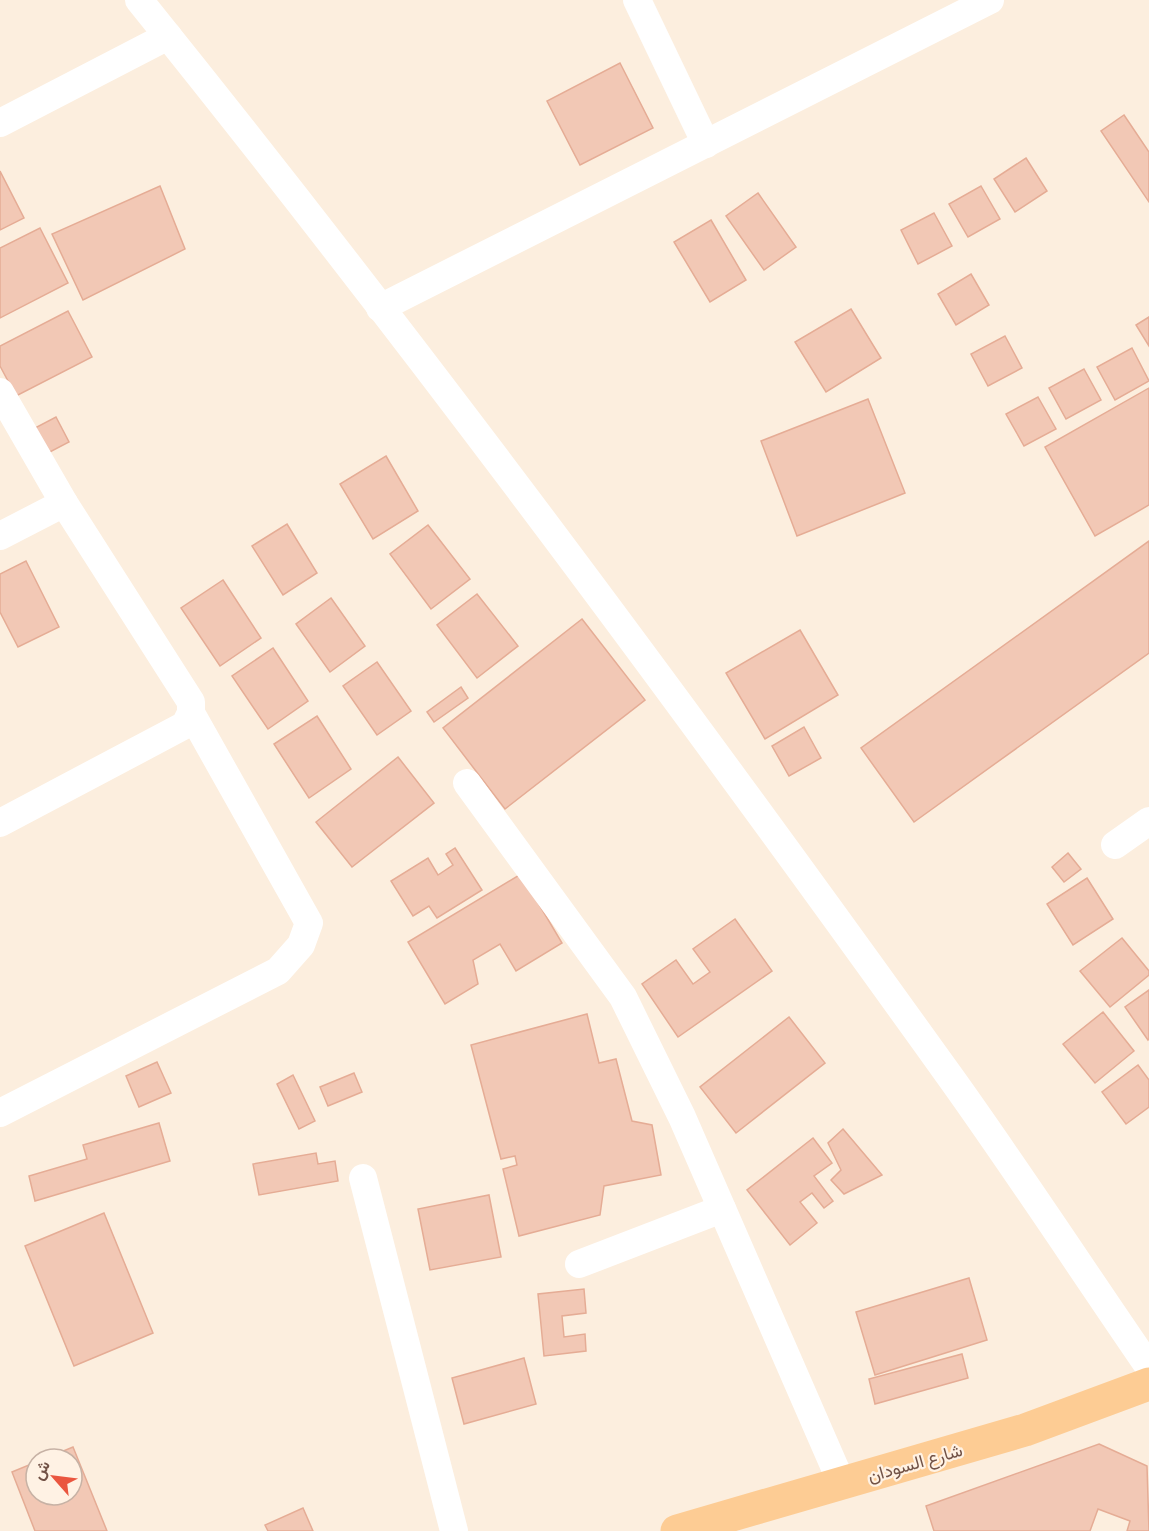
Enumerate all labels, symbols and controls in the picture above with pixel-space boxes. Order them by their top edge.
street label: شارع السودان [865,1439,965,1488]
north arrow [24,1447,84,1507]
text: ش [28,1457,54,1483]

